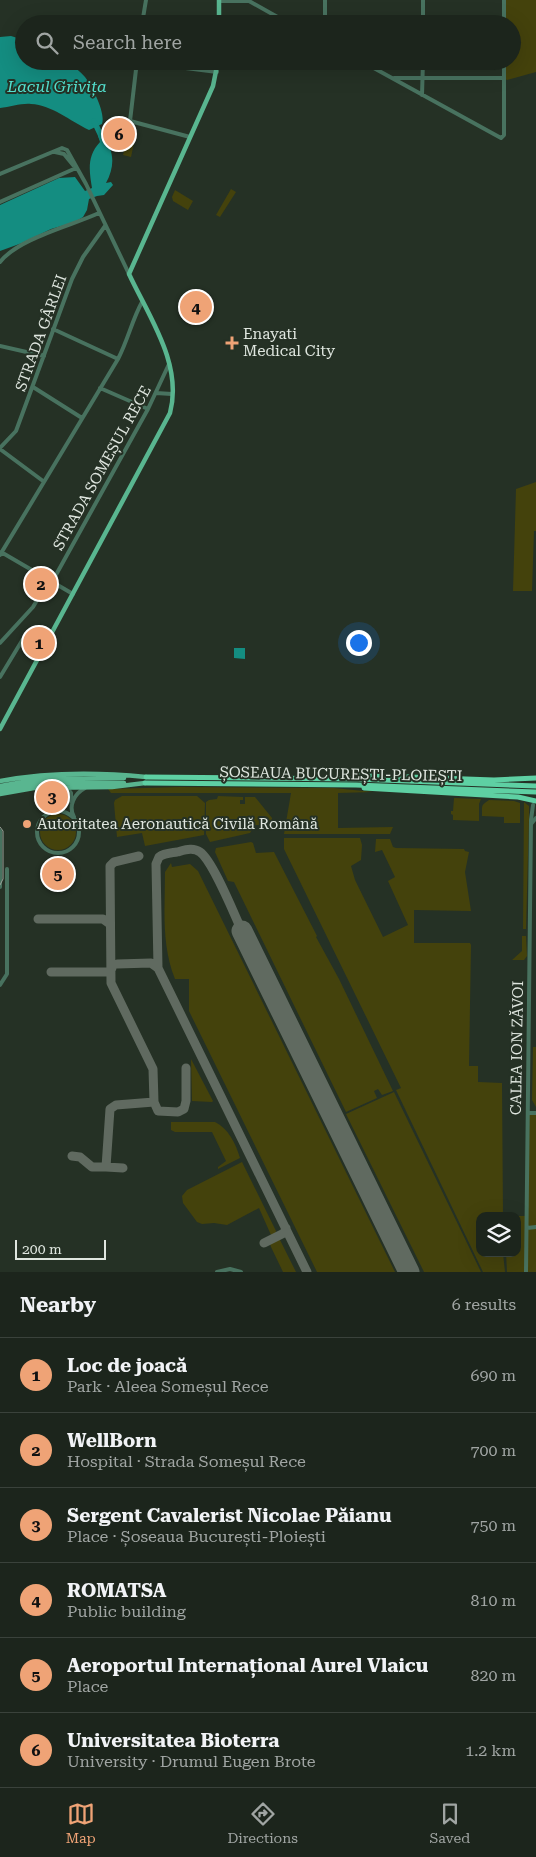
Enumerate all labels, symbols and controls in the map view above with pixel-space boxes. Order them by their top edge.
search box [15,15,521,70]
icon: search [33,29,61,57]
text: Search here [73,31,182,54]
water label: Lacul Grivița [6,77,107,97]
pin: 6 [103,115,135,153]
street label: STRADA GÂRLEI [12,272,70,394]
pin: 4 [180,288,212,326]
place label: Enayati Medical City [243,325,335,360]
marker: Enayati Medical City [225,336,239,350]
street label: STRADA SOMEȘUL RECE [49,383,156,554]
pin: 2 [25,565,57,603]
pin: 1 [23,624,55,662]
your location [346,630,372,656]
street label: ȘOSEAUA BUCUREȘTI-PLOIEȘTI [219,763,463,786]
pin: 3 [36,778,68,816]
place label: Autoritatea Aeronautică Civilă Română [37,815,318,833]
marker: Autoritatea Aeronautică Civilă Română [21,818,33,830]
pin: 5 [42,855,74,893]
street label: CALEA ION ZĂVOI [507,981,527,1115]
map controls [476,1212,521,1257]
button: layers [476,1212,521,1257]
scale bar [15,1237,106,1260]
text: 200 m [22,1241,62,1257]
text: Nearby [20,1293,96,1317]
text: 6 results [452,1295,516,1314]
text: Loc de joacă [67,1354,187,1377]
text: 1 [32,1366,40,1385]
text: 690 m [470,1366,516,1385]
text: Park · Aleea Someșul Rece [67,1377,268,1396]
text: WellBorn [67,1429,157,1452]
text: 2 [32,1441,40,1460]
text: 700 m [470,1441,516,1460]
text: Hospital · Strada Someșul Rece [67,1452,306,1471]
text: Sergent Cavalerist Nicolae Păianu [67,1504,391,1527]
text: 3 [32,1516,40,1535]
text: 750 m [470,1516,516,1535]
text: Place · Șoseaua București-Ploiești [67,1527,326,1546]
text: ROMATSA [67,1579,166,1602]
text: 4 [32,1591,40,1610]
text: 810 m [470,1591,516,1610]
text: Public building [67,1602,186,1621]
text: Aeroportul Internațional Aurel Vlaicu [67,1654,428,1677]
text: 5 [32,1666,40,1685]
text: 820 m [470,1666,516,1685]
text: Place [67,1677,108,1696]
text: Universitatea Bioterra [67,1729,279,1752]
text: 6 [32,1741,40,1760]
text: 1.2 km [465,1741,516,1760]
text: University · Drumul Eugen Brote [67,1752,316,1771]
tab: Map [66,1800,96,1846]
tab: Directions [227,1800,298,1846]
tab: Saved [430,1800,470,1846]

